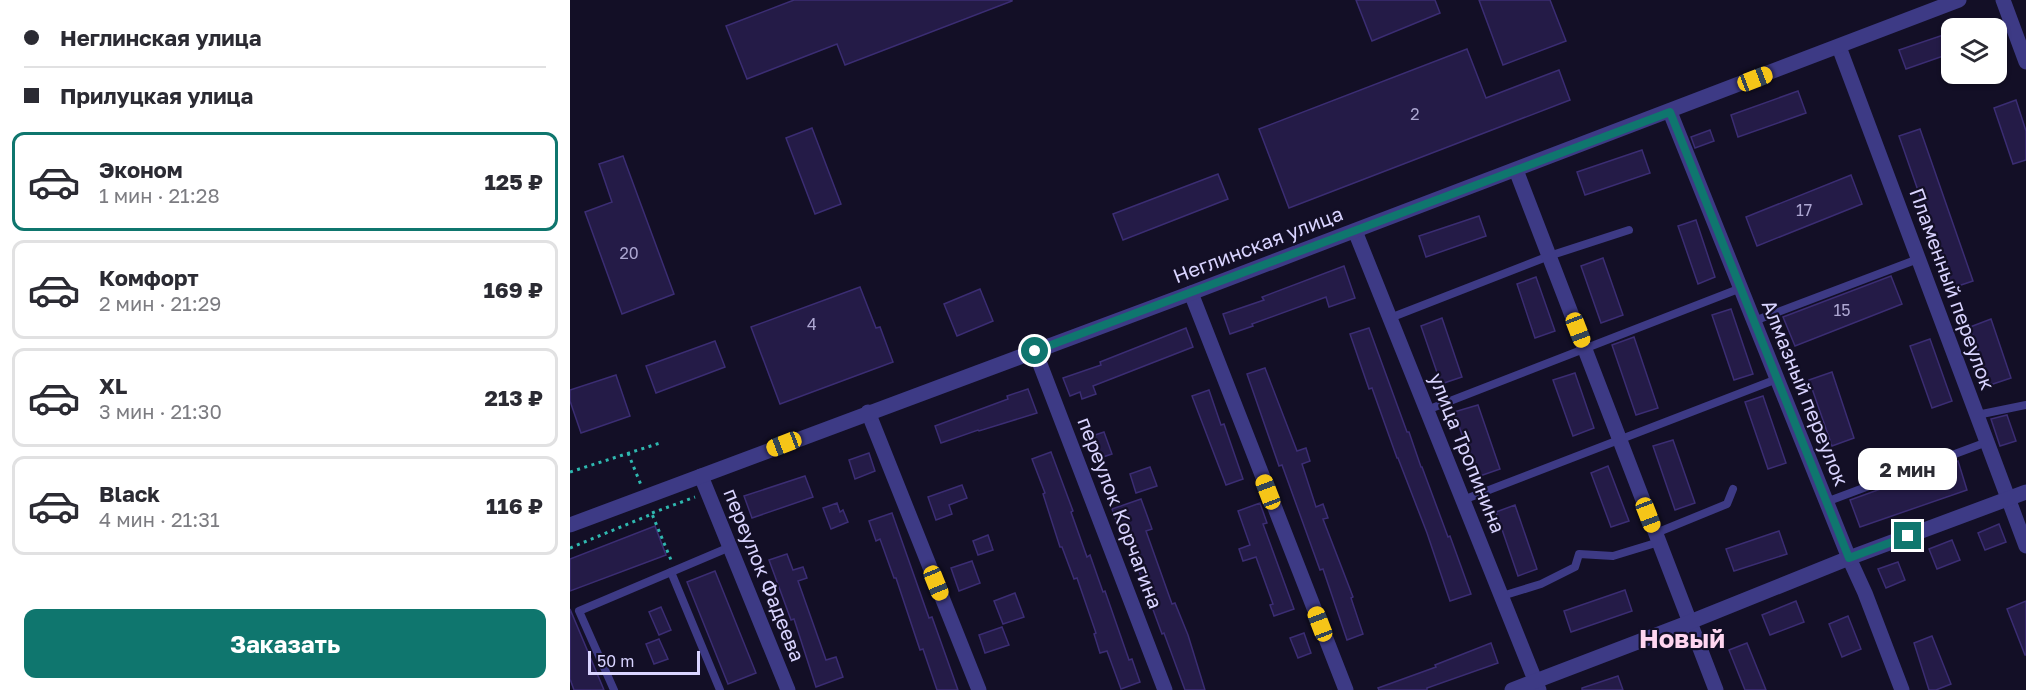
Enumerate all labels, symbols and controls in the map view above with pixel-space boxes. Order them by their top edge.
map controls [1941,18,2007,84]
button: layers [1941,18,2007,84]
text: Неглинская улица [60,24,261,51]
car [1735,64,1775,94]
text: Прилуцкая улица [60,82,253,109]
house number: 2 [1410,104,1420,124]
icon: car [27,155,81,209]
text: Эконом [99,156,183,183]
text: 125 ₽ [484,168,543,195]
text: 1 мин · 21:28 [99,183,220,207]
street label: Пламенный переулок [1905,184,2001,393]
house number: 17 [1796,200,1812,220]
street label: Неглинская улица [1169,201,1346,287]
house number: 20 [619,243,639,263]
icon: car [27,263,81,317]
text: Комфорт [99,264,199,291]
text: 169 ₽ [483,276,543,303]
text: 2 мин · 21:29 [99,291,221,315]
street label: Алмазный переулок [1758,296,1854,489]
house number: 15 [1833,300,1851,320]
car [1563,310,1593,350]
house number: 4 [807,314,817,334]
route start [1021,337,1048,364]
street label: улица Тропинина [1425,369,1511,536]
icon: car [27,371,81,425]
text: XL [99,372,127,399]
text: 213 ₽ [484,384,543,411]
text: 3 мин · 21:30 [99,399,222,423]
street label: переулок Корчагина [1073,413,1169,612]
car [764,429,804,459]
callout: 2 мин [1858,449,1958,491]
text: 2 мин [1880,457,1936,481]
car [1253,472,1283,512]
icon: car [27,479,81,533]
text: Black [99,480,160,507]
street label: переулок Фадеева [719,485,811,665]
text: 116 ₽ [486,492,543,519]
car [1633,495,1663,535]
text: 4 мин · 21:31 [99,507,220,531]
route end [1894,522,1921,549]
car [921,563,951,603]
car [1305,604,1335,644]
button: Заказать [24,609,546,678]
district label: Новый [1639,623,1725,654]
scale bar [588,648,700,676]
text: 50 m [597,651,634,671]

